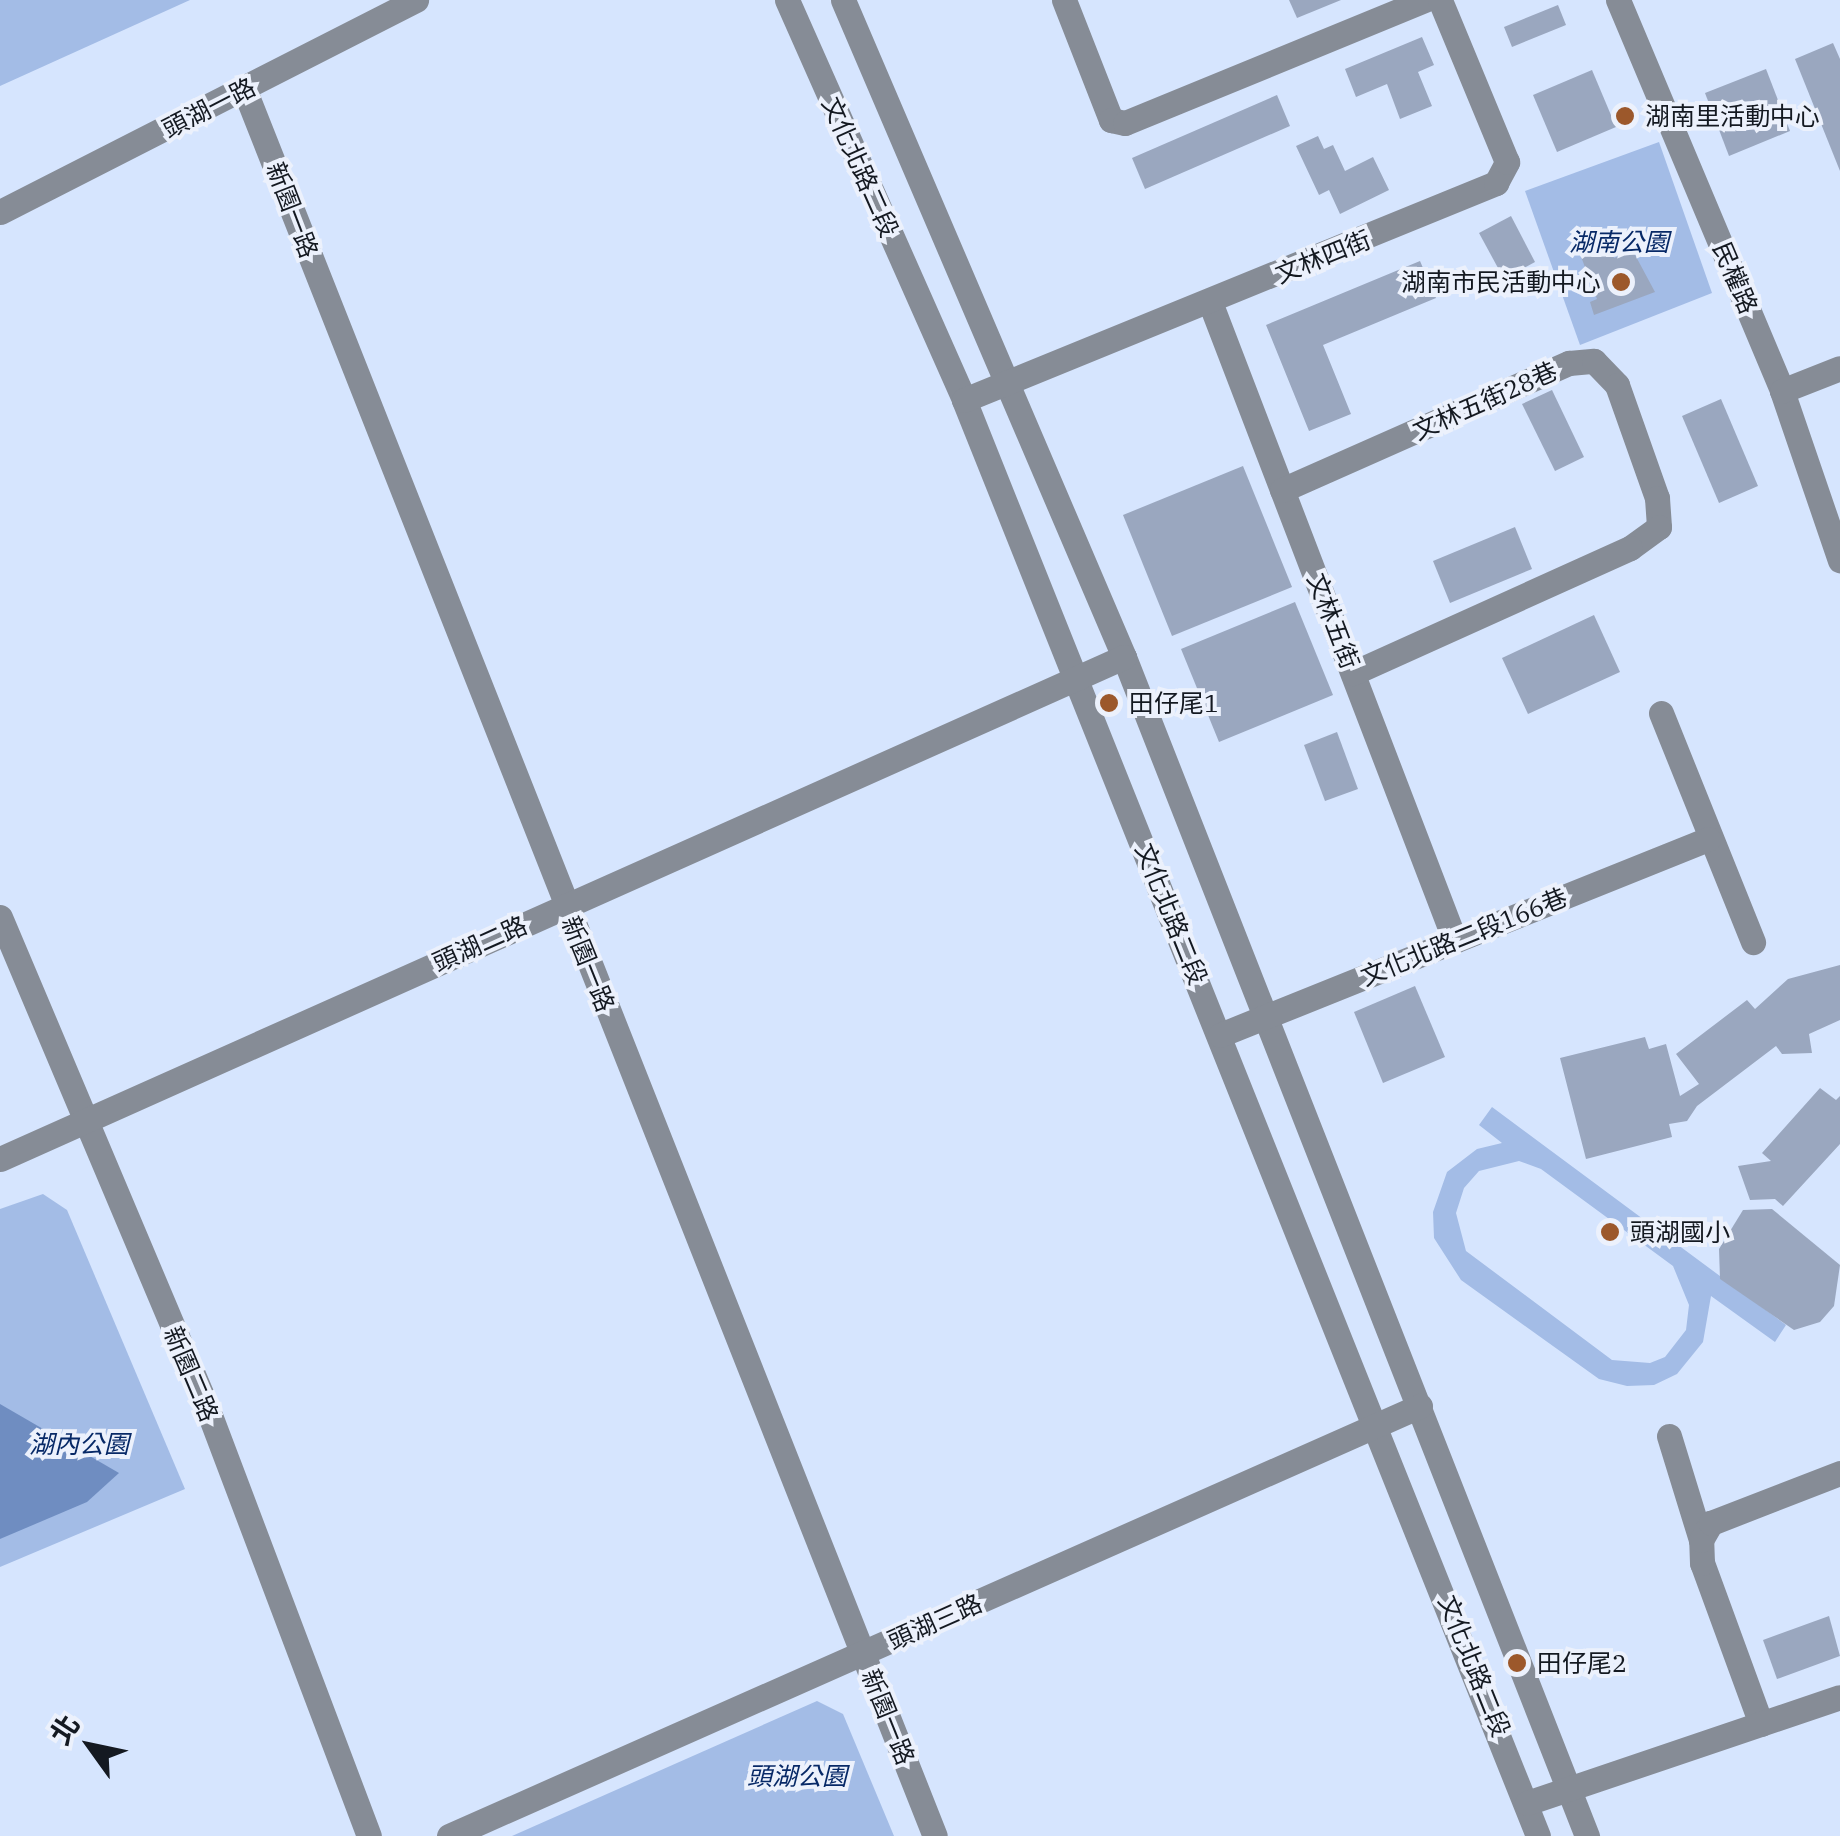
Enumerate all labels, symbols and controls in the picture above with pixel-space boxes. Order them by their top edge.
street label: 頭湖一路 [158,72,260,144]
street label: 文化北路二段 [816,92,904,242]
place label: 湖南里活動中心 [1645,101,1820,131]
marker: 湖南里活動中心 [1614,105,1636,127]
street label: 新園一路 [260,158,324,262]
street label: 文林四街 [1271,224,1375,290]
park label: 湖南公園 [1569,227,1669,257]
street label: 民權路 [1707,238,1763,318]
place label: 湖南市民活動中心 [1401,267,1601,297]
marker: 湖南市民活動中心 [1610,271,1632,293]
street label: 文林五街28巷 [1408,356,1562,446]
street label: 文林五街 [1301,569,1365,673]
place label: 田仔尾1 [1129,688,1219,718]
marker: 田仔尾1 [1098,692,1120,714]
street label: 文化北路二段 [1129,839,1213,989]
street label: 文化北路二段166巷 [1356,882,1572,992]
street label: 頭湖二路 [428,910,532,978]
street label: 新園一路 [555,912,621,1016]
place label: 頭湖國小 [1630,1217,1730,1247]
marker: 頭湖國小 [1599,1221,1621,1243]
street label: 新園二路 [158,1322,224,1426]
park label: 湖內公園 [29,1429,129,1459]
street label: 頭湖三路 [883,1588,987,1656]
street label: 文化北路二段 [1432,1591,1516,1741]
place label: 田仔尾2 [1537,1648,1627,1678]
marker: 田仔尾2 [1506,1652,1528,1674]
street label: 新園一路 [855,1665,921,1769]
north arrow [40,1696,140,1796]
text: 北 [41,1708,88,1751]
park label: 頭湖公園 [747,1761,847,1791]

